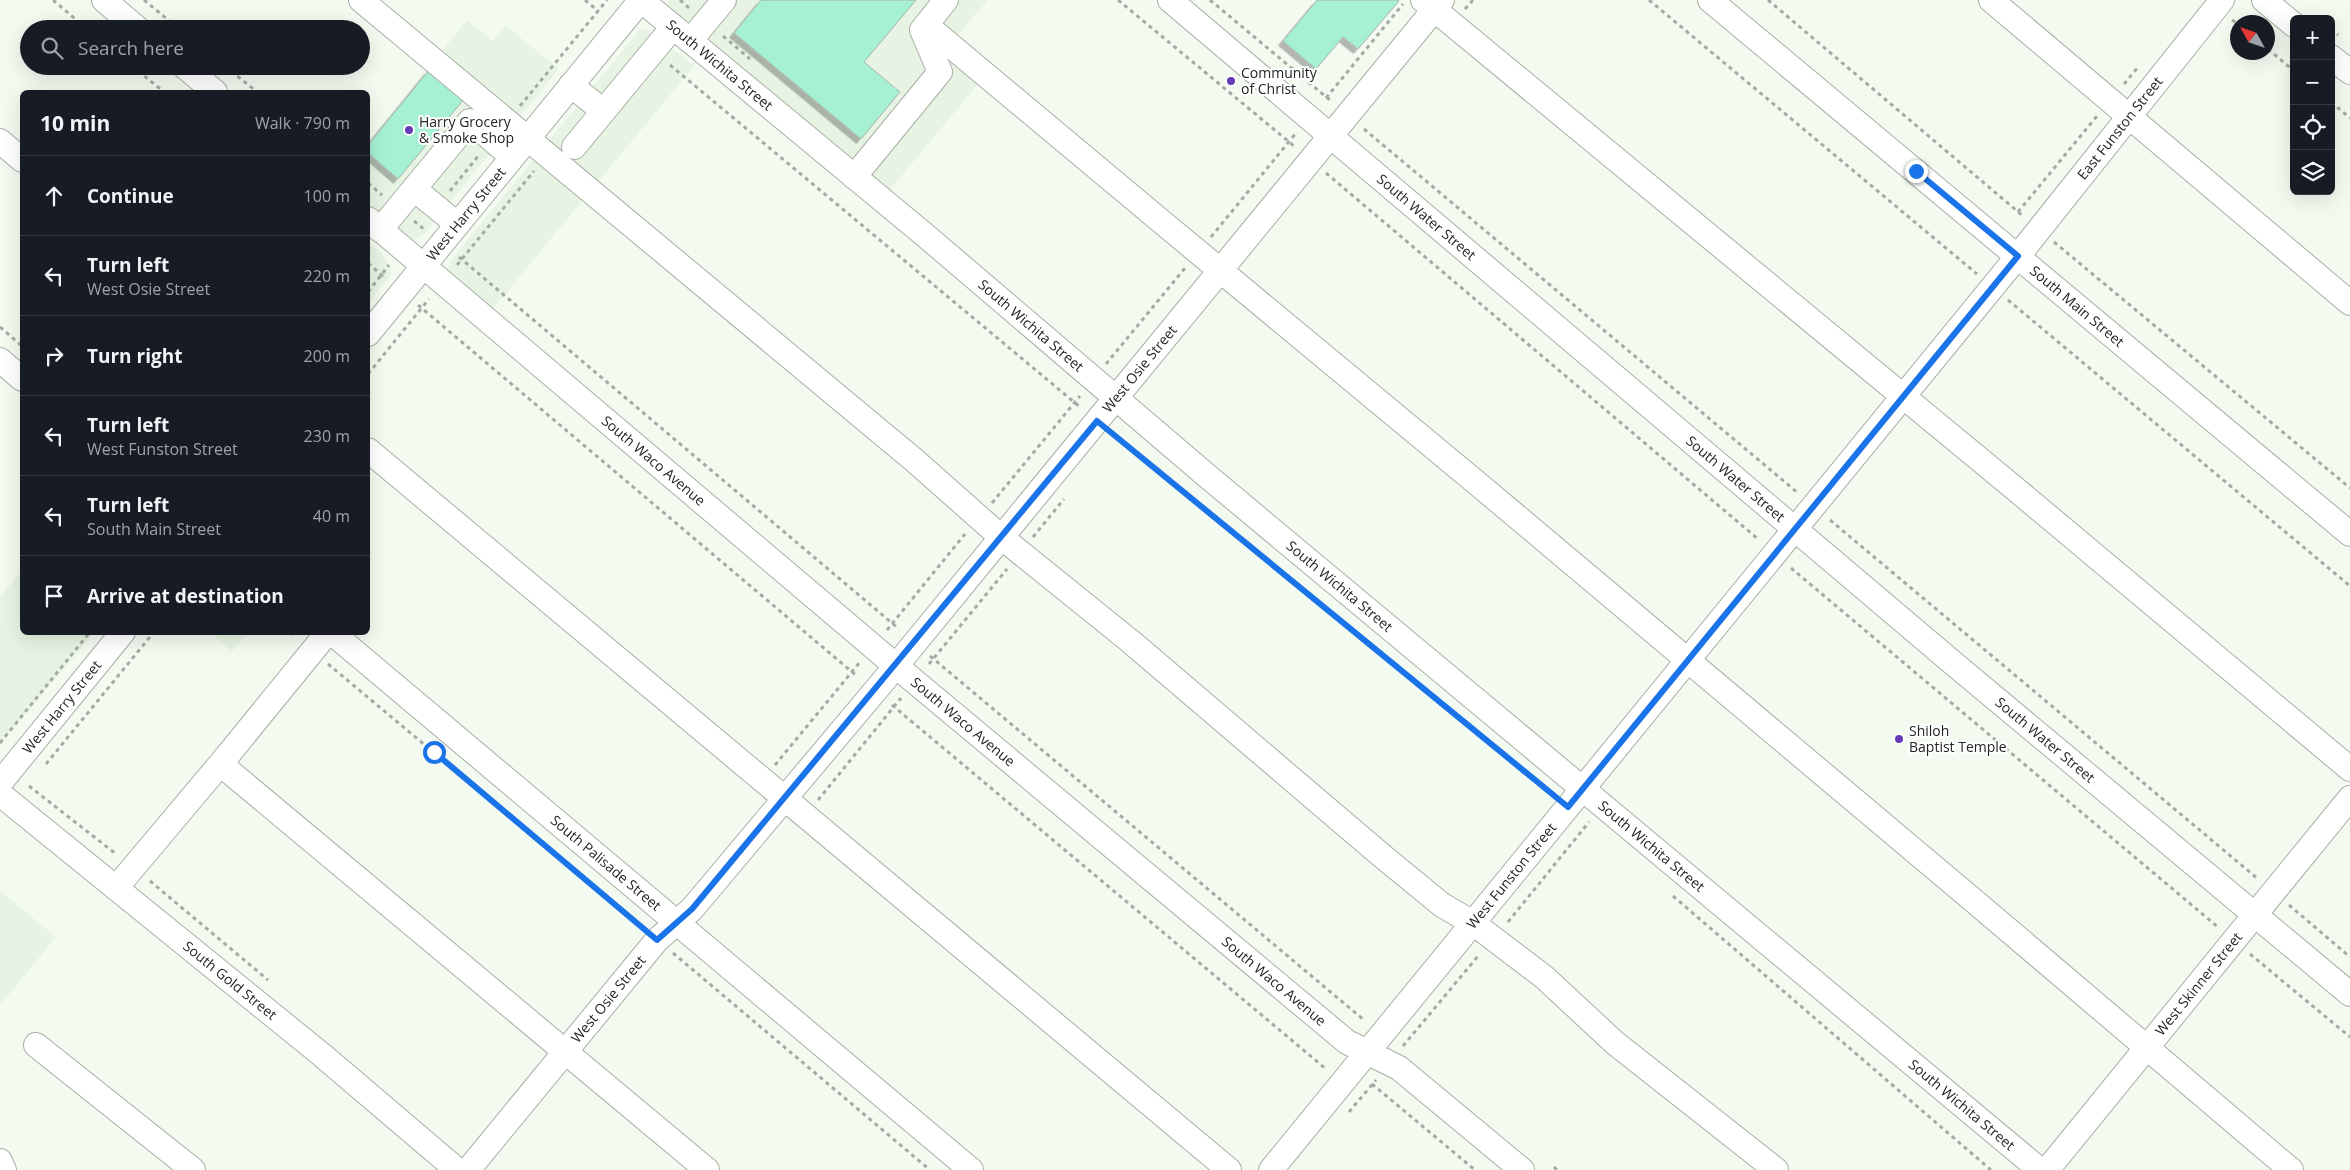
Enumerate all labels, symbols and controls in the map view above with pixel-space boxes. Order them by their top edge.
street label: South Wichita Street [663,15,777,114]
north arrow [2230,15,2275,60]
map controls [2290,15,2335,195]
button: + [2290,15,2335,60]
search box [20,20,370,75]
icon: search [38,34,66,62]
text: Search here [78,35,184,61]
button: − [2290,60,2335,105]
place label: Community of Christ [1241,63,1318,98]
street label: East Funston Street [2073,72,2166,183]
marker: Community of Christ [1225,75,1237,87]
button: locate [2290,105,2335,150]
text: 10 min [40,109,110,137]
text: Walk · 790 m [255,112,350,134]
place label: Harry Grocery & Smoke Shop [419,112,514,147]
marker: Harry Grocery & Smoke Shop [403,124,415,136]
button: layers [2290,150,2335,195]
route end [1905,160,1928,183]
street label: West Harry Street [422,163,510,264]
street label: South Water Street [1373,169,1480,264]
icon: ahead [40,182,68,210]
text: Continue [87,183,174,209]
text: 100 m [304,185,350,207]
text: Turn left [87,252,169,278]
street label: South Main Street [2026,261,2128,351]
icon: left [40,262,68,290]
text: 220 m [304,265,350,287]
street label: South Wichita Street [975,275,1088,376]
text: West Osie Street [87,278,210,300]
street label: West Osie Street [1098,321,1181,416]
icon: right [40,342,68,370]
text: Turn right [87,343,182,369]
text: 200 m [304,345,350,367]
street label: South Waco Avenue [598,411,710,510]
text: Turn left [87,412,169,438]
icon: left [40,422,68,450]
text: 230 m [304,425,350,447]
street label: South Water Street [1682,431,1789,526]
text: West Funston Street [87,438,238,460]
text: Turn left [87,492,169,518]
icon: left [40,502,68,530]
text: 40 m [313,505,350,527]
text: South Main Street [87,518,221,540]
street label: South Wichita Street [1283,536,1397,636]
icon: arrive [40,582,68,610]
text: Arrive at destination [87,583,284,609]
street label: West Harry Street [18,656,105,757]
street label: South Waco Avenue [907,672,1019,771]
street label: South Water Street [1992,692,2099,786]
place label: Shiloh Baptist Temple [1909,721,2007,756]
marker: Shiloh Baptist Temple [1893,733,1905,745]
route start [423,741,446,764]
street label: South Wichita Street [1595,796,1709,896]
street label: South Palisade Street [547,811,665,915]
street label: West Funston Street [1462,818,1560,933]
street label: West Skinner Street [2150,928,2246,1039]
street label: South Waco Avenue [1218,932,1331,1030]
street label: South Gold Street [179,936,281,1024]
street label: West Osie Street [566,951,650,1047]
street label: South Wichita Street [1905,1055,2019,1154]

